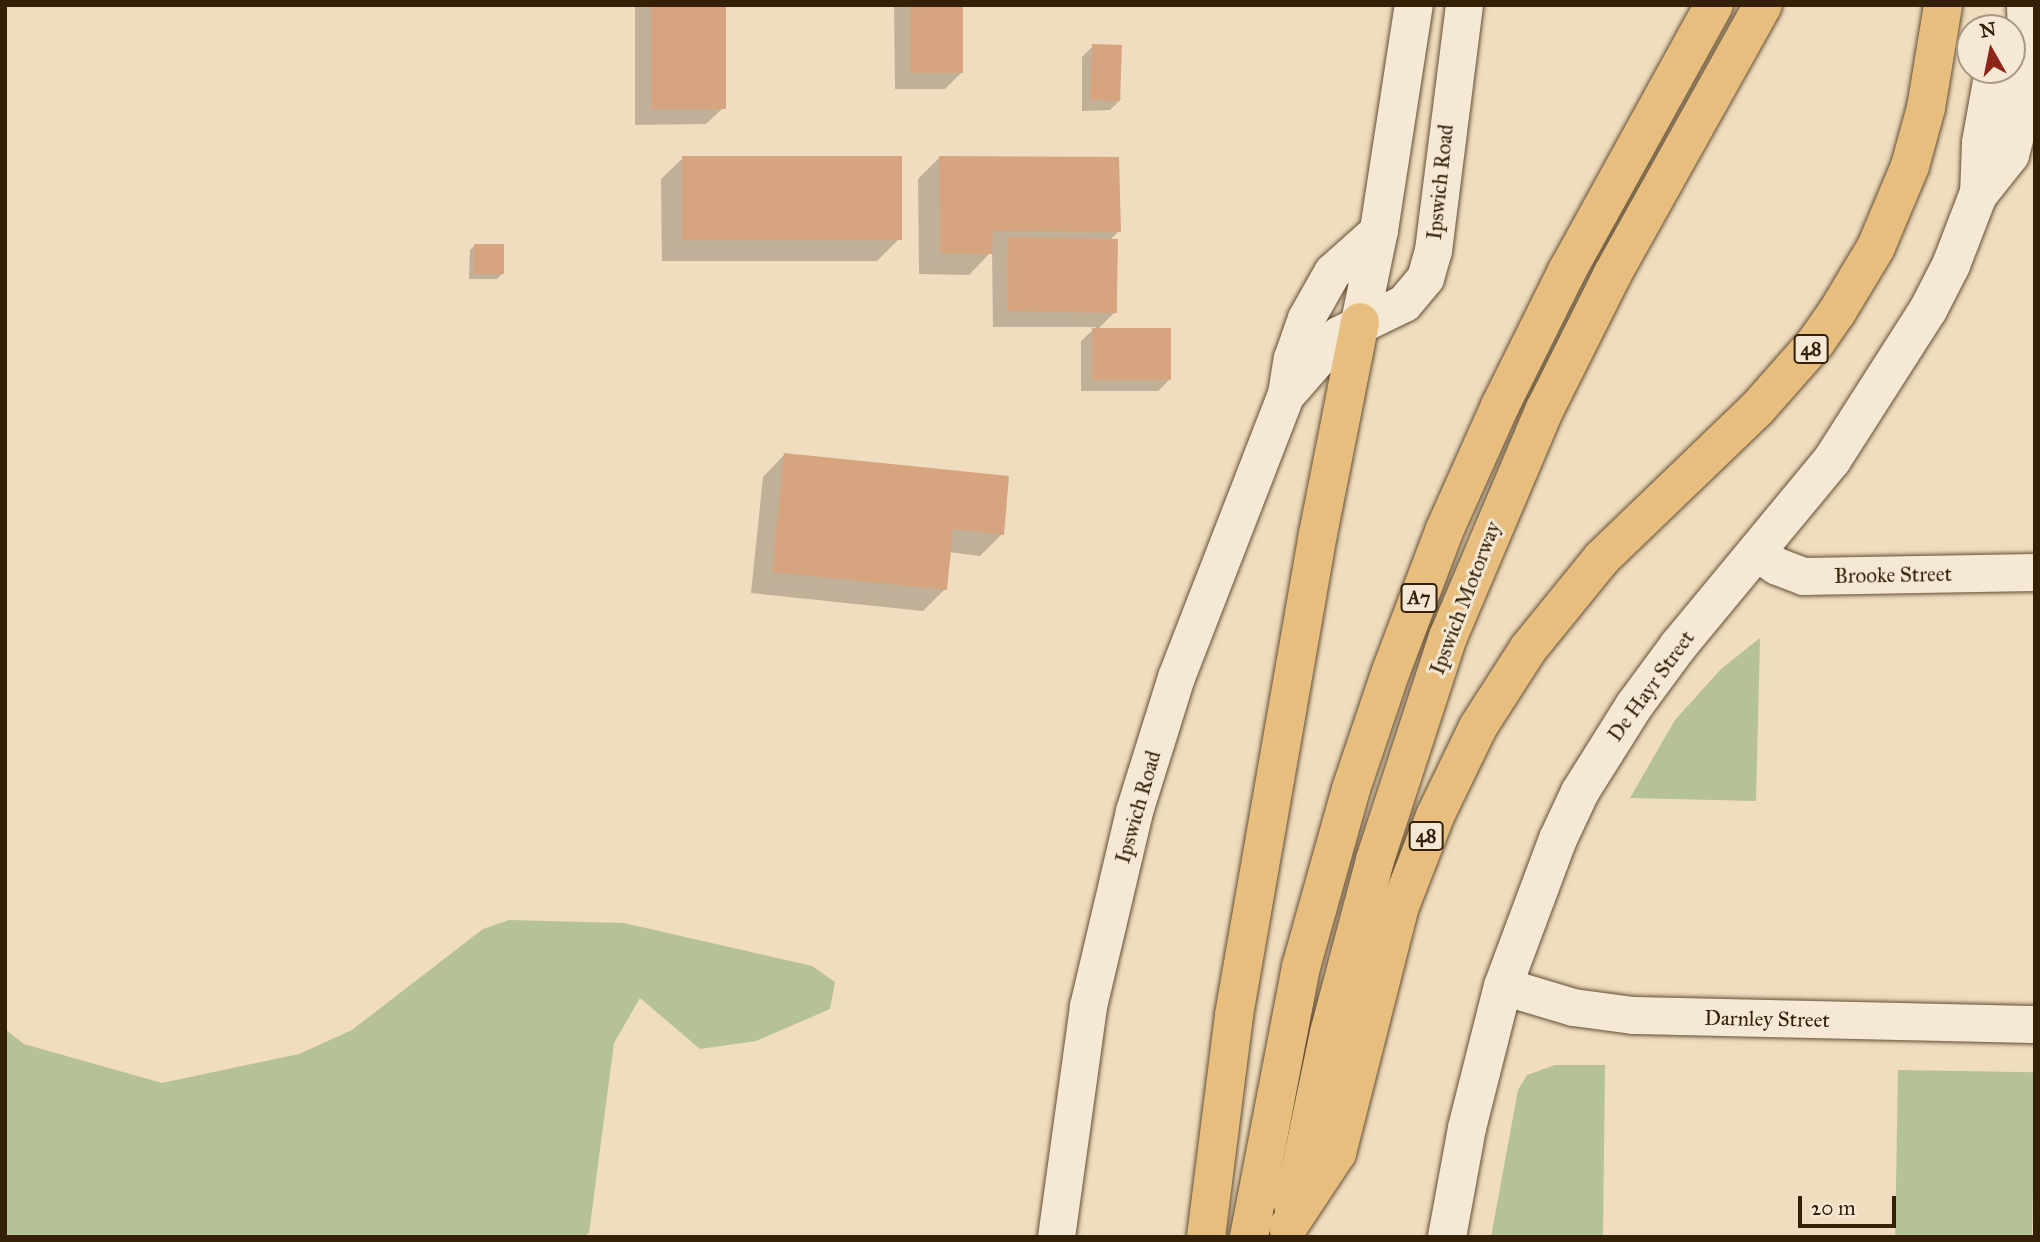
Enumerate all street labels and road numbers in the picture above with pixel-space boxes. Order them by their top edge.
street label: Ipswich Road [1421,123,1459,241]
road number: 48 [1794,334,1828,364]
street label: Ipswich Motorway [1424,518,1506,678]
street label: Brooke Street [1834,561,1952,589]
road number: A7 [1400,582,1438,614]
street label: De Hayr Street [1602,626,1700,746]
street label: Ipswich Road [1110,748,1166,866]
road number: 48 [1408,820,1444,852]
street label: Darnley Street [1704,1005,1830,1033]

